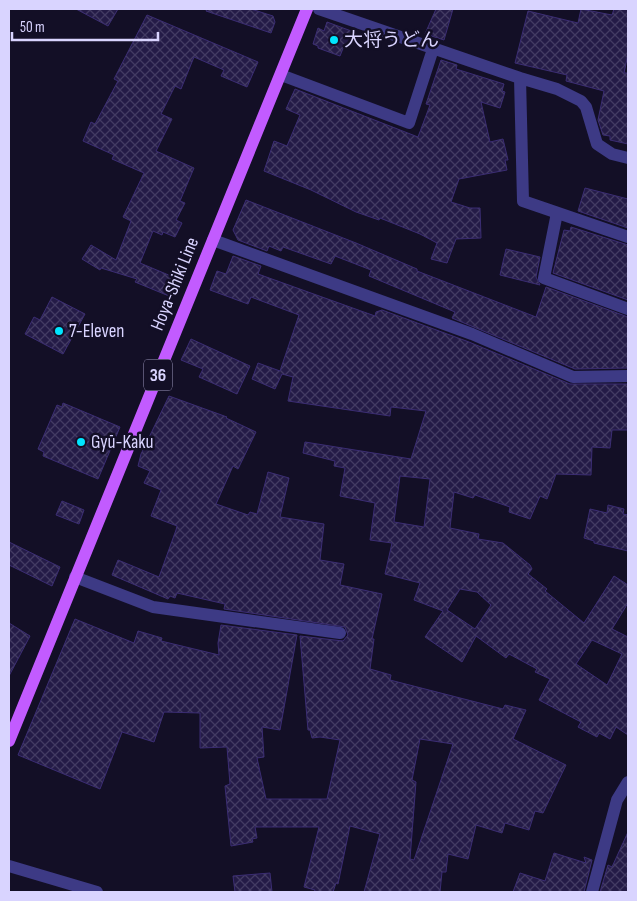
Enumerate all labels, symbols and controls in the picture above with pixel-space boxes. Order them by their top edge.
scale bar [12,10,159,42]
text: 50 m [20,18,45,37]
place label: 大将うどん [344,29,439,52]
marker: 大将うどん [328,34,340,46]
street label: Hoya-Shiki Line [146,234,204,334]
place label: 7-Eleven [69,320,124,343]
marker: 7-Eleven [53,325,65,337]
road number: 36 [144,360,172,390]
place label: Gyū-Kaku [91,431,154,454]
marker: Gyū-Kaku [75,436,87,448]

